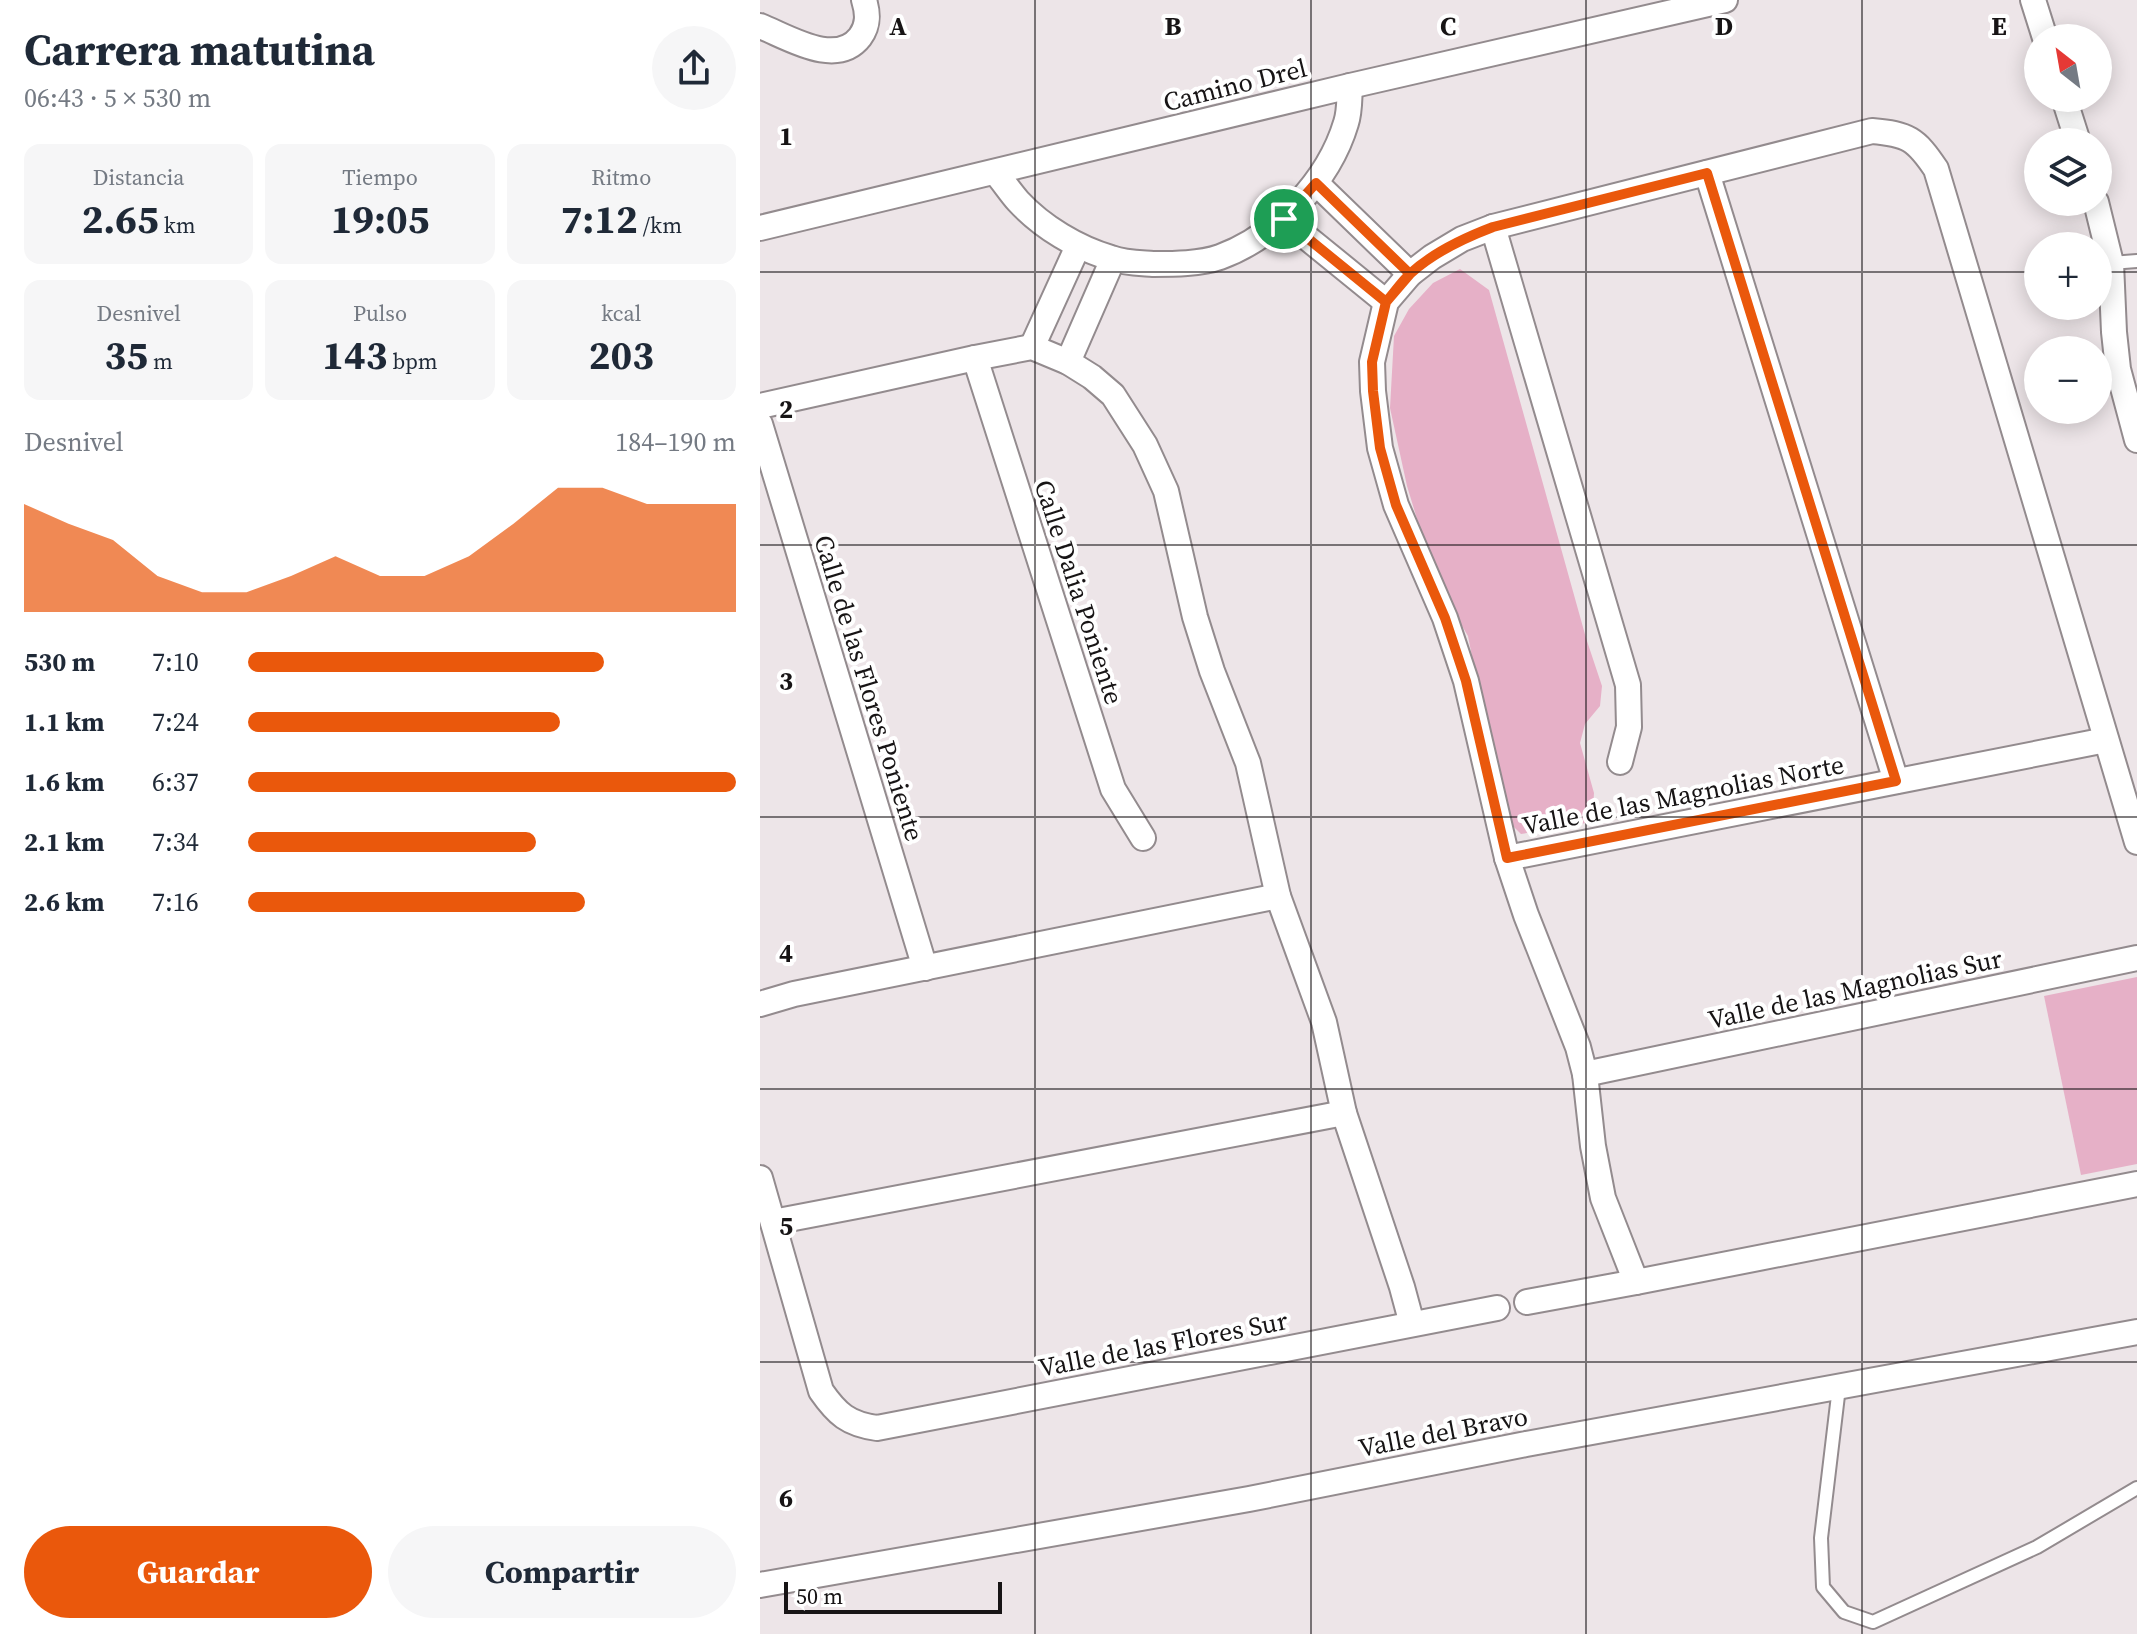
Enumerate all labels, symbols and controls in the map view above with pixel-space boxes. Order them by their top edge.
text: A [889,8,907,44]
text: B [1165,8,1182,44]
text: C [1440,8,1456,44]
text: D [1715,8,1733,44]
text: E [1991,8,2007,44]
text: Carrera matutina [24,19,375,80]
north arrow [2024,24,2112,112]
map controls [2024,24,2112,424]
button: share [652,26,736,110]
street label: Camino Drel [1159,50,1311,120]
text: 06:43 · 5 × 530 m [24,80,211,116]
text: 1 [779,118,793,154]
button: layers [2024,128,2112,216]
text: Distancia [93,162,185,192]
text: Tiempo [342,162,418,192]
text: Ritmo [591,162,651,192]
pin [1250,185,1318,253]
text: 2.65 [82,192,159,246]
text: 19:05 [331,192,429,246]
text: 7:12 [561,192,638,246]
icon: arrive [1262,197,1306,241]
text: km [159,210,196,240]
text: /km [638,210,682,240]
button: + [2024,232,2112,320]
text: Desnivel [97,298,181,328]
text: Pulso [353,298,407,328]
text: kcal [601,298,641,328]
text: 35 [105,328,148,382]
text: 143 [322,328,387,382]
text: 203 [589,328,654,382]
button: − [2024,336,2112,424]
text: m [148,346,173,376]
text: bpm [387,346,438,376]
text: 2 [779,391,793,427]
text: Desnivel [24,424,123,460]
text: 184–190 m [615,424,736,460]
street label: Calle Dalia Poniente [1026,475,1132,709]
street label: Calle de las Flores Poniente [805,531,933,845]
text: 530 m [24,644,95,680]
text: 7:10 [152,644,199,680]
text: 3 [779,663,793,699]
text: 1.1 km [24,704,105,740]
text: 7:24 [152,704,199,740]
street label: Valle de las Magnolias Norte [1519,746,1847,844]
text: 1.6 km [24,764,105,800]
text: 6:37 [152,764,199,800]
text: 2.1 km [24,824,105,860]
text: 7:34 [152,824,199,860]
text: 2.6 km [24,884,105,920]
text: 7:16 [152,884,199,920]
text: 4 [779,935,793,971]
street label: Valle de las Magnolias Sur [1705,940,2005,1038]
text: 5 [779,1208,793,1244]
street label: Valle de las Flores Sur [1035,1302,1291,1386]
street label: Valle del Bravo [1355,1398,1531,1466]
text: 6 [779,1480,793,1516]
button: Guardar [24,1526,372,1618]
button: Compartir [388,1526,736,1618]
scale bar [784,1578,1002,1614]
text: 50 m [796,1581,843,1611]

